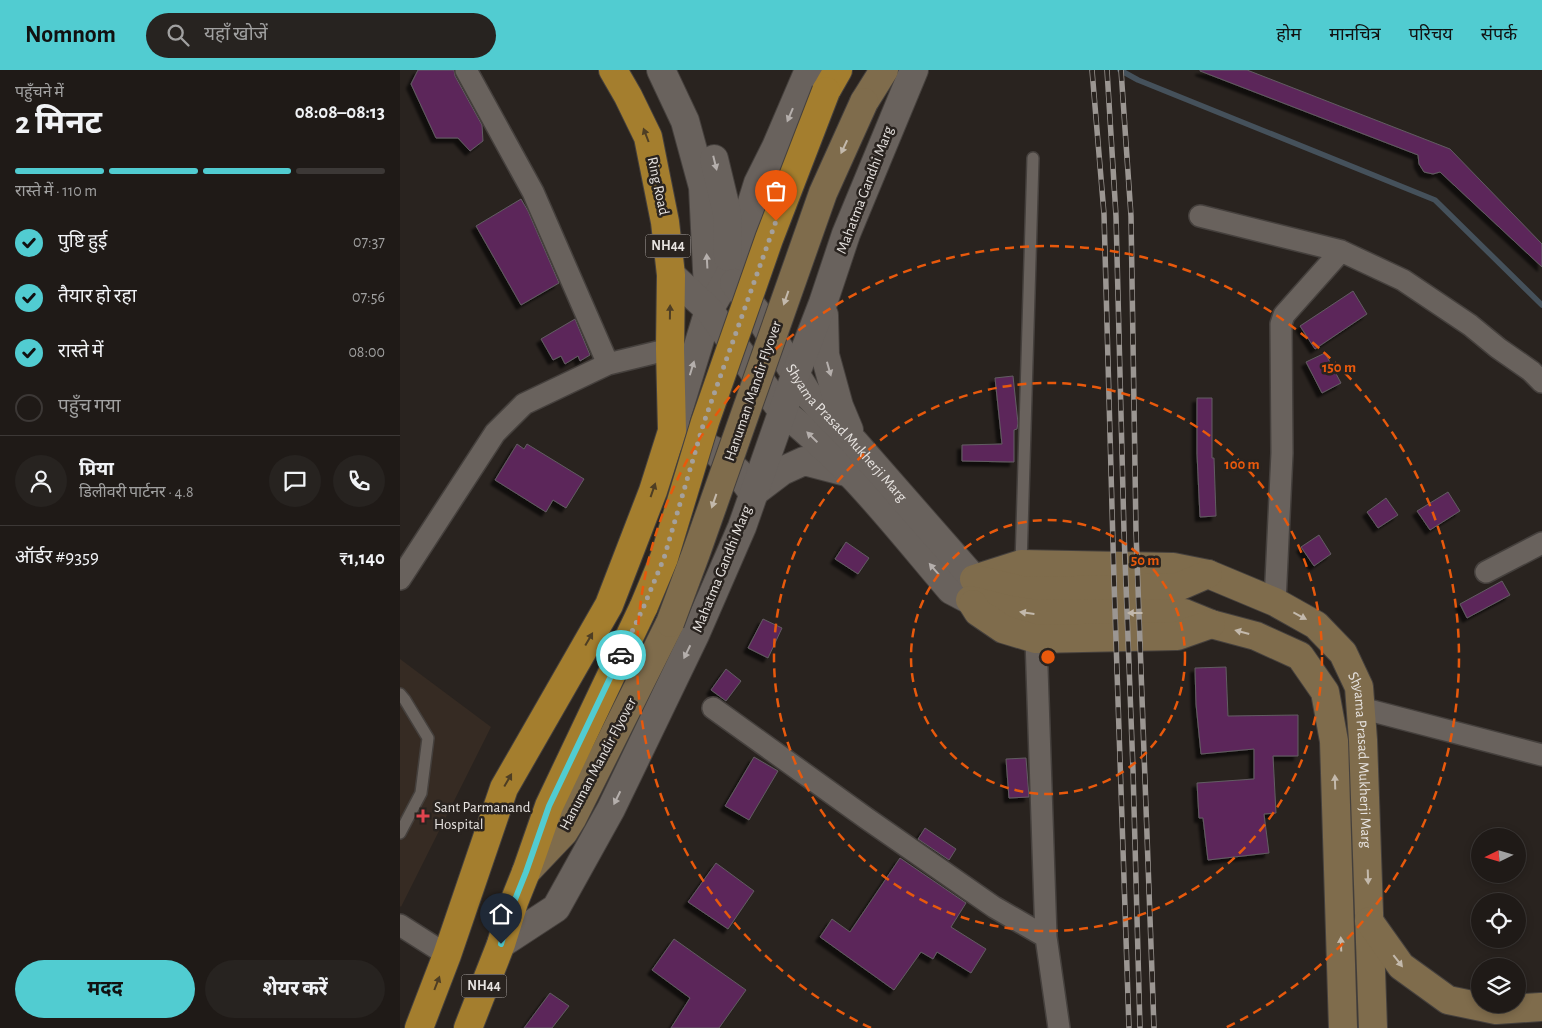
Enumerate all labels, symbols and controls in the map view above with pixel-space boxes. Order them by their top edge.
search box [146,13,496,58]
icon: search [164,21,192,49]
text: Nomnom [25,23,116,47]
text: यहाँ खोजें [204,25,268,44]
text: होम [1276,26,1301,44]
text: मानचित्र [1329,26,1381,44]
text: परिचय [1409,26,1453,44]
text: संपर्क [1481,26,1517,44]
text: पहुँचने में [15,84,64,100]
text: 08:08–08:13 [295,103,385,122]
text: 2 मिनट [15,107,102,139]
one-way arrow [785,108,793,122]
street label: Mahatma Gandhi Marg [834,124,896,256]
one-way arrow [642,127,650,142]
one-way arrow [840,140,848,154]
street label: Ring Road [644,155,672,217]
one-way arrow [711,155,719,170]
pin [755,170,797,221]
icon: bag [762,177,790,205]
text: रास्ते में · 110 m [15,183,97,199]
icon: check [15,229,43,257]
text: पुष्टि हुई [58,232,107,251]
text: 07:37 [353,234,385,250]
road number: NH44 [646,235,690,258]
one-way arrow [702,253,710,269]
icon: check [15,284,43,312]
text: तैयार हो रहा [58,287,137,306]
text: 07:56 [352,289,385,305]
one-way arrow [782,291,790,306]
one-way arrow [667,304,675,320]
street label: Hanuman Mandir Flyover [722,319,784,463]
icon: check [15,339,43,367]
text: रास्ते में [58,342,103,361]
text: 08:00 [348,344,385,360]
one-way arrow [688,360,696,375]
text: 150 m [1322,360,1356,375]
street label: Shyama Prasad Mukherji Marg [783,361,911,505]
one-way arrow [825,362,833,377]
text: पहुँच गया [58,397,121,416]
one-way arrow [807,431,819,443]
button: person [15,455,67,507]
button: chat [269,455,321,507]
button: phone [333,455,385,507]
text: 100 m [1224,457,1260,472]
text: प्रिया [79,460,114,479]
one-way arrow [649,482,657,497]
text: डिलीवरी पार्टनर · 4.8 [79,484,194,500]
one-way arrow [710,494,718,509]
street label: Mahatma Gandhi Marg [690,503,755,634]
text: ऑर्डर #9359 [15,548,99,567]
text: ₹1,140 [340,549,385,568]
text: 50 m [1131,553,1159,568]
one-way arrow [928,563,939,576]
one-way arrow [1019,608,1035,616]
one-way arrow [1127,609,1143,617]
one-way arrow [1293,612,1307,620]
one-way arrow [1234,628,1249,636]
courier [596,630,646,680]
one-way arrow [585,633,594,646]
icon: car [607,641,635,669]
one-way arrow [683,645,691,659]
centre of rings [1039,648,1057,666]
street label: Shyama Prasad Mukherji Marg [1346,670,1374,849]
street label: Hanuman Mandir Flyover [557,695,639,833]
one-way arrow [504,774,513,787]
one-way arrow [1331,774,1339,790]
one-way arrow [613,791,621,805]
place label: Sant Parmanand Hospital [434,800,531,832]
marker: Sant Parmanand Hospital [416,809,430,823]
north arrow [1471,828,1526,882]
map controls [1471,828,1526,1013]
one-way arrow [1364,869,1372,885]
pin [480,893,522,944]
button: locate [1471,893,1526,948]
icon: home [487,900,515,928]
one-way arrow [1336,936,1344,952]
one-way arrow [1392,954,1403,967]
button: layers [1471,958,1526,1013]
button: मदद [15,960,195,1018]
button: शेयर करें [205,960,385,1018]
road number: NH44 [462,974,506,998]
one-way arrow [433,975,441,990]

